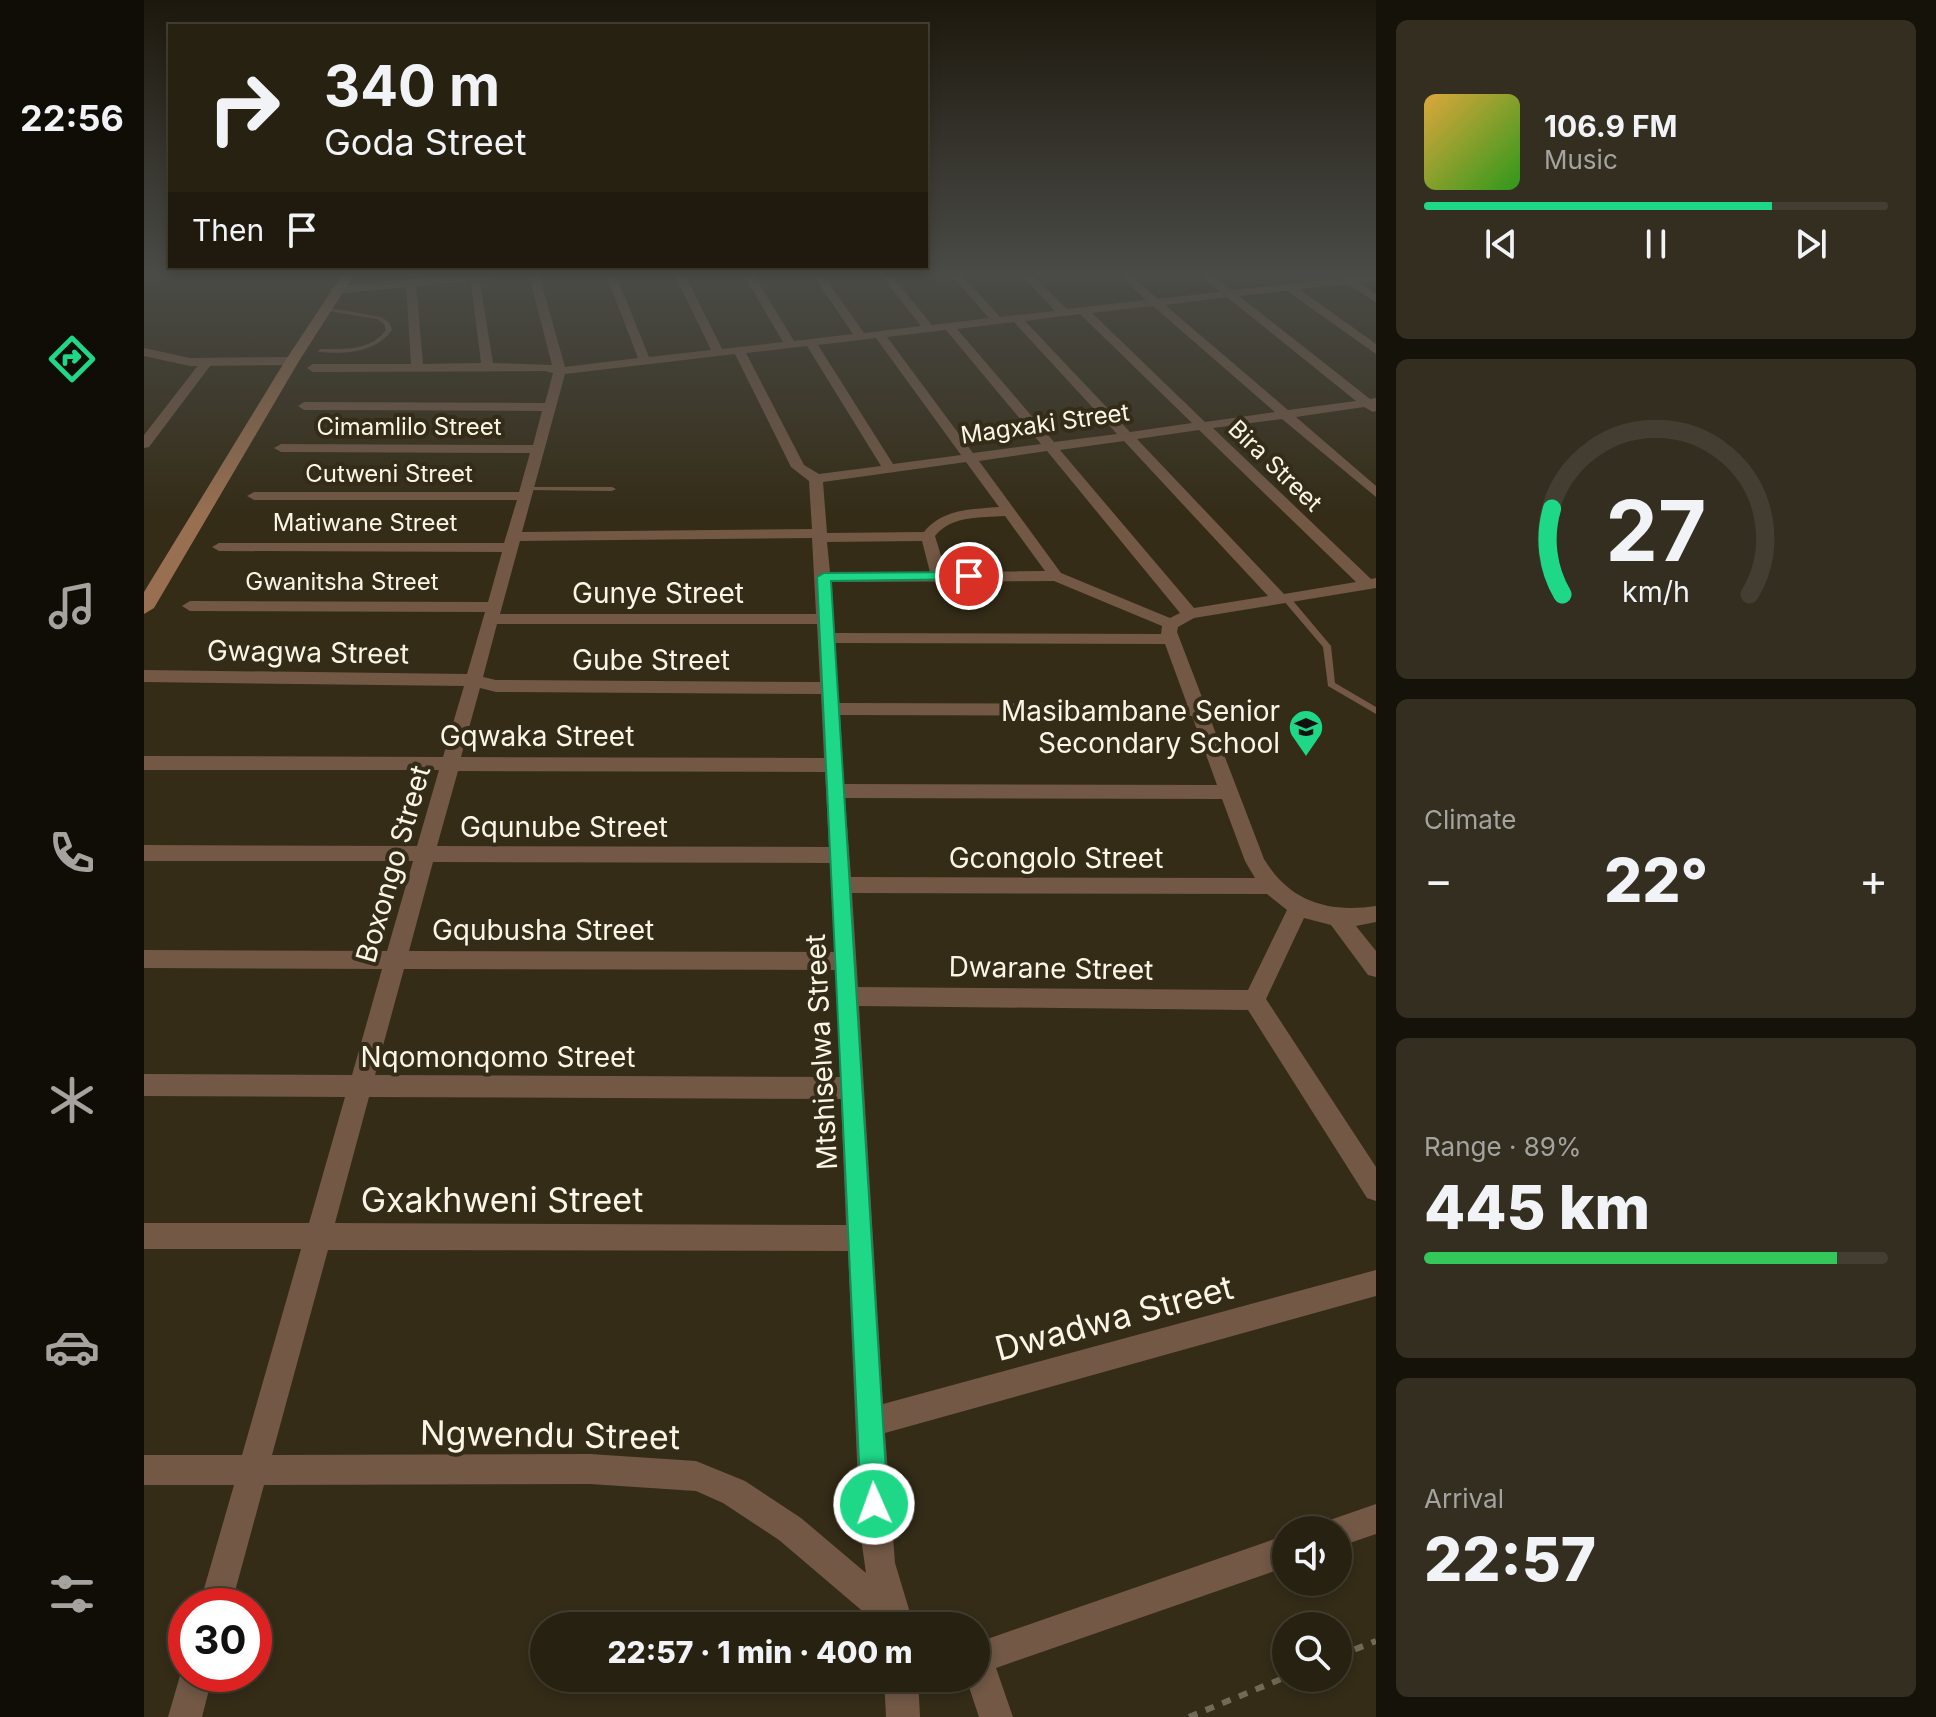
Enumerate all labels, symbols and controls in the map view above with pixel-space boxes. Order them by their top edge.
text: 340 m [324,52,500,120]
icon: right [192,56,296,160]
text: 22:56 [20,96,124,140]
text: 106.9 FM [1544,108,1678,144]
text: Goda Street [324,120,526,164]
text: Music [1544,144,1618,175]
icon: arrive [280,208,324,252]
text: Then [192,212,264,248]
icon: previous [1479,222,1523,266]
icon: pause [1634,222,1678,266]
icon: next [1789,222,1833,266]
icon: directions [44,331,100,387]
street label: Magxaki Street [959,397,1131,450]
street label: Cimamlilo Street [316,412,502,441]
street label: Bira Street [1223,414,1328,517]
street label: Cutweni Street [305,459,473,488]
text: 27 [1606,480,1706,581]
street label: Matiwane Street [273,508,457,537]
pin [935,542,1003,610]
icon: arrive [947,554,991,598]
street label: Gwanitsha Street [245,567,439,596]
text: km/h [1622,574,1690,609]
street label: Gunye Street [572,576,744,610]
icon: music [44,578,100,634]
street label: Gwagwa Street [207,633,409,671]
street label: Gube Street [572,643,730,677]
place label: Masibambane Senior Secondary School [1001,694,1280,760]
school or university icon: Masibambane Senior Secondary School [1287,708,1325,758]
street label: Gqwaka Street [440,719,634,753]
street label: Boxongo Street [349,762,437,966]
text: Climate [1424,804,1516,835]
street label: Gqunube Street [460,810,668,844]
icon: phone [44,825,100,881]
street label: Gcongolo Street [949,841,1163,875]
text: 22° [1604,844,1708,916]
text: − [1424,853,1453,907]
text: + [1859,853,1888,907]
street label: Gqubusha Street [432,913,654,947]
street label: Mtshiselwa Street [798,933,844,1171]
street label: Dwarane Street [948,949,1154,987]
street label: Nqomonqomo Street [360,1040,636,1074]
icon: climate [44,1072,100,1128]
text: Range · 89% [1424,1131,1582,1162]
text: 445 km [1424,1171,1650,1243]
street label: Gxakhweni Street [361,1179,643,1220]
street label: Dwadwa Street [990,1266,1237,1369]
icon: car [44,1319,100,1375]
street label: Ngwendu Street [420,1412,680,1457]
position arrow [832,1462,916,1546]
text: Arrival [1424,1483,1504,1514]
map controls [1272,1516,1352,1692]
button: sound [1272,1516,1352,1596]
text: 22:57 [1424,1523,1596,1595]
icon: filters [44,1566,100,1622]
speed limit sign: 30 [168,1588,272,1692]
button: search [1272,1612,1352,1692]
text: 22:57 · 1 min · 400 m [607,1634,913,1670]

